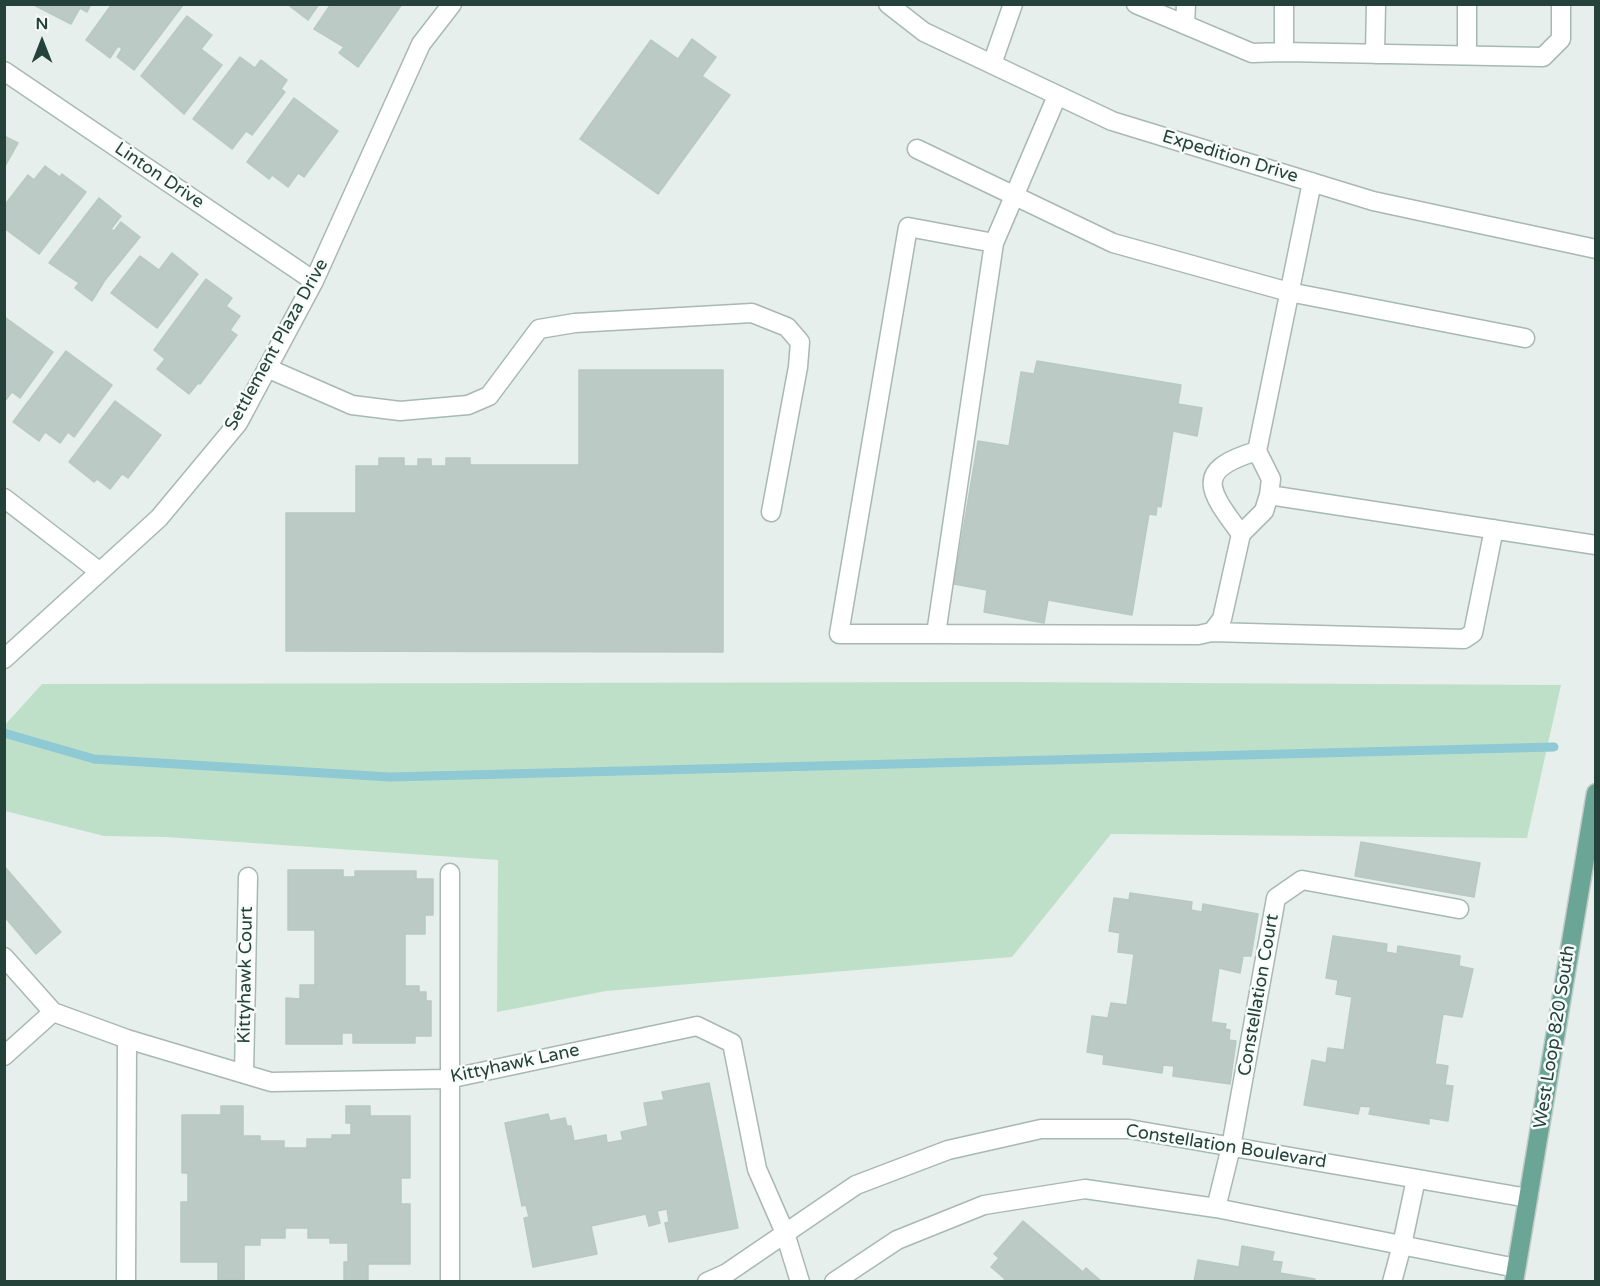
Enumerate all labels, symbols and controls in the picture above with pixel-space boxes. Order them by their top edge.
north arrow [12,12,72,72]
text: N [36,14,48,34]
street label: Expedition Drive [1159,126,1301,188]
street label: Linton Drive [110,138,208,214]
street label: Settlement Plaza Drive [221,255,333,435]
street label: Kittyhawk Court [234,906,258,1044]
street label: Constellation Court [1234,912,1284,1078]
street label: West Loop 820 South [1530,944,1580,1130]
street label: Kittyhawk Lane [449,1040,581,1088]
street label: Constellation Boulevard [1124,1120,1328,1174]

